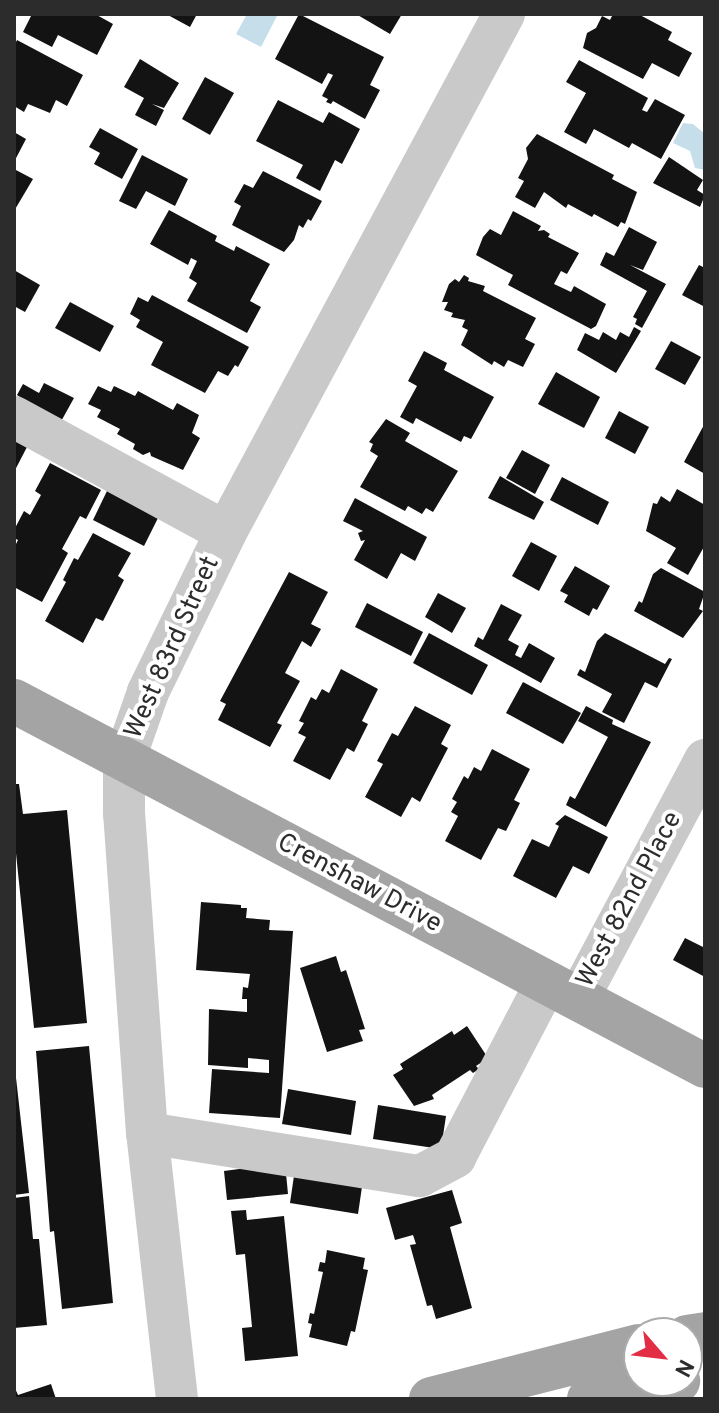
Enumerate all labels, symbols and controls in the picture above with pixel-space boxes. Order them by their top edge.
street label: West 83rd Street [119,552,227,744]
street label: West 82nd Place [571,807,689,993]
street label: Crenshaw Drive [271,828,447,940]
north arrow [623,1317,703,1397]
text: N [667,1354,698,1381]

